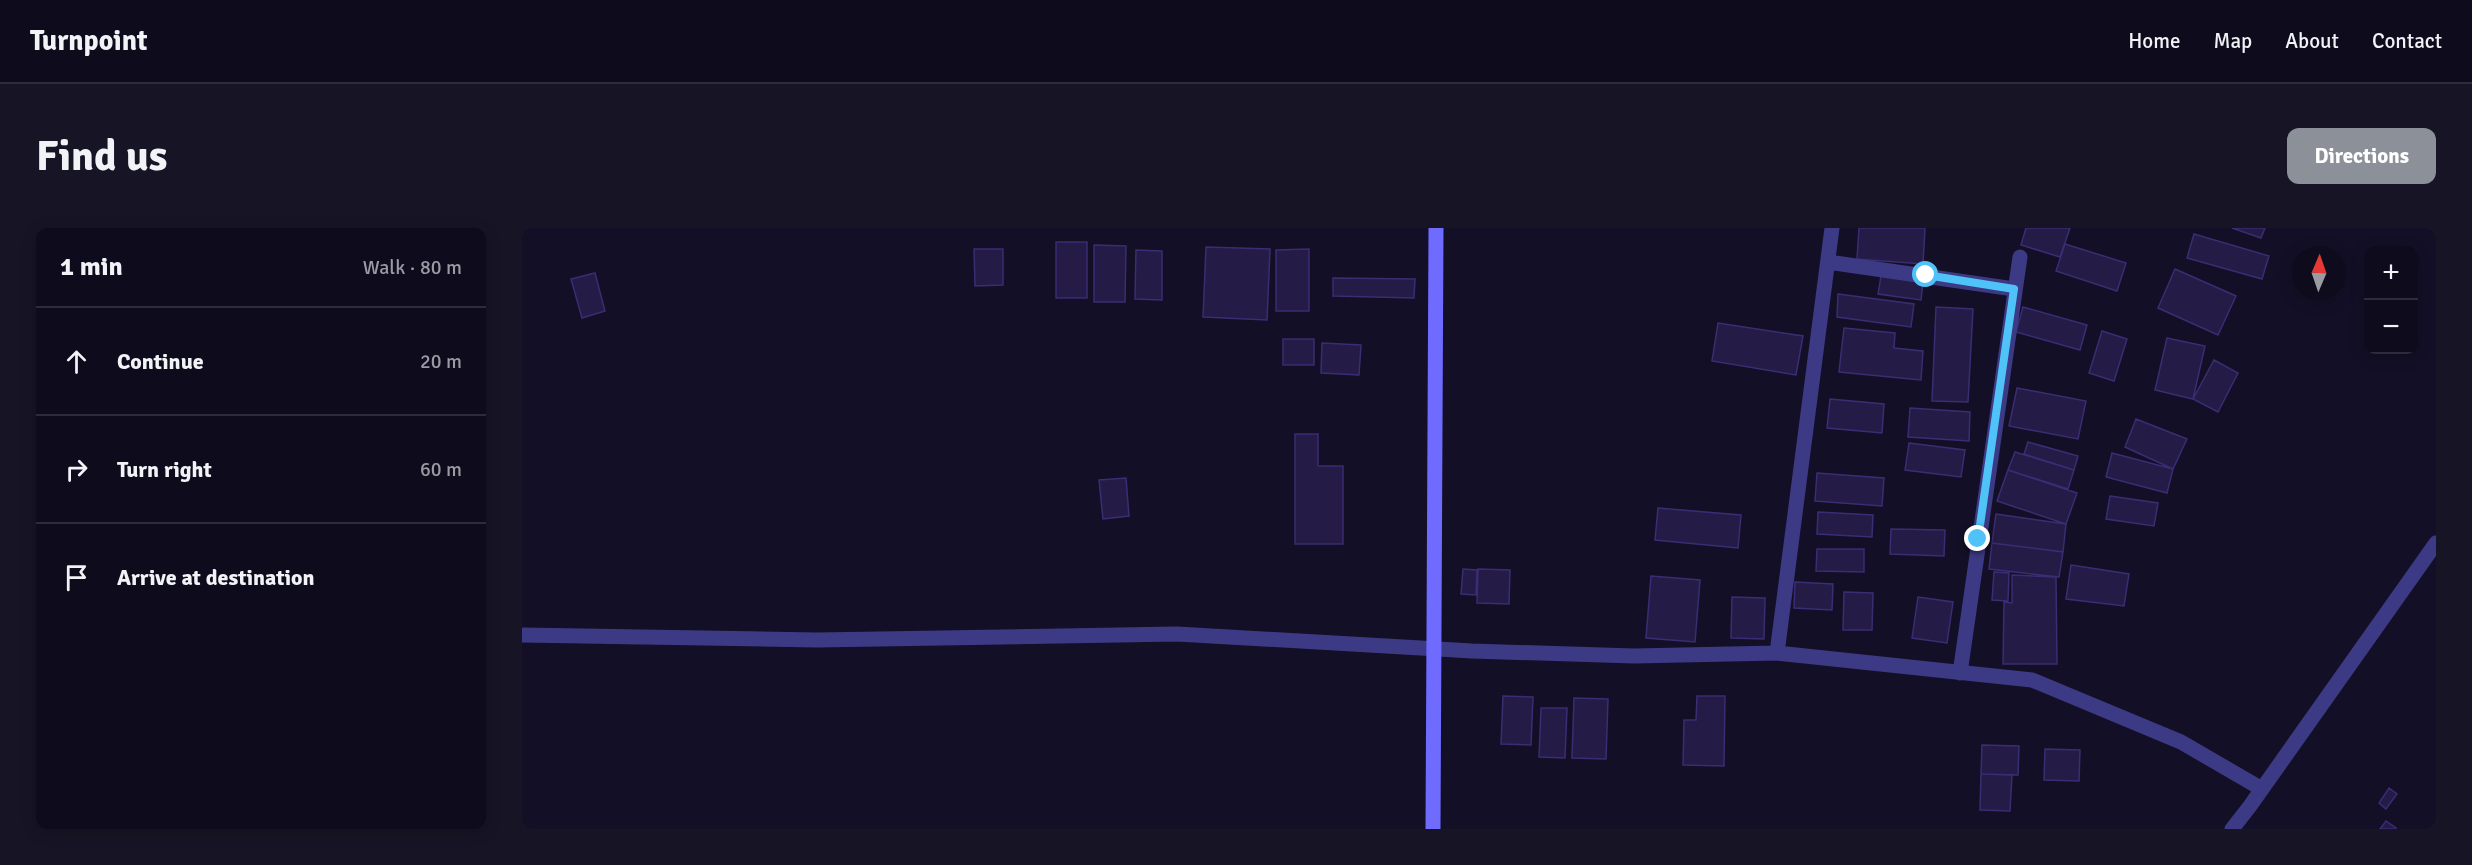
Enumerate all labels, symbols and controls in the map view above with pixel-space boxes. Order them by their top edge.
text: Turnpoint [30,24,147,58]
text: Home [2128,28,2181,54]
text: Map [2214,28,2252,54]
text: About [2285,28,2339,54]
text: Contact [2372,28,2442,54]
button: Directions [2287,128,2436,184]
text: Find us [36,131,167,182]
north arrow [2292,246,2346,300]
map controls [2364,246,2418,354]
button: + [2364,246,2418,300]
text: 1 min [60,251,123,283]
text: Walk · 80 m [363,255,462,280]
route start [1912,261,1938,287]
button: − [2364,300,2418,354]
icon: ahead [60,345,93,378]
text: Continue [117,348,204,375]
text: 20 m [420,349,462,374]
icon: right [60,453,93,486]
text: Turn right [117,456,212,483]
text: 60 m [420,457,462,482]
route end [1964,525,1990,551]
icon: arrive [60,561,93,594]
text: Arrive at destination [117,564,314,591]

